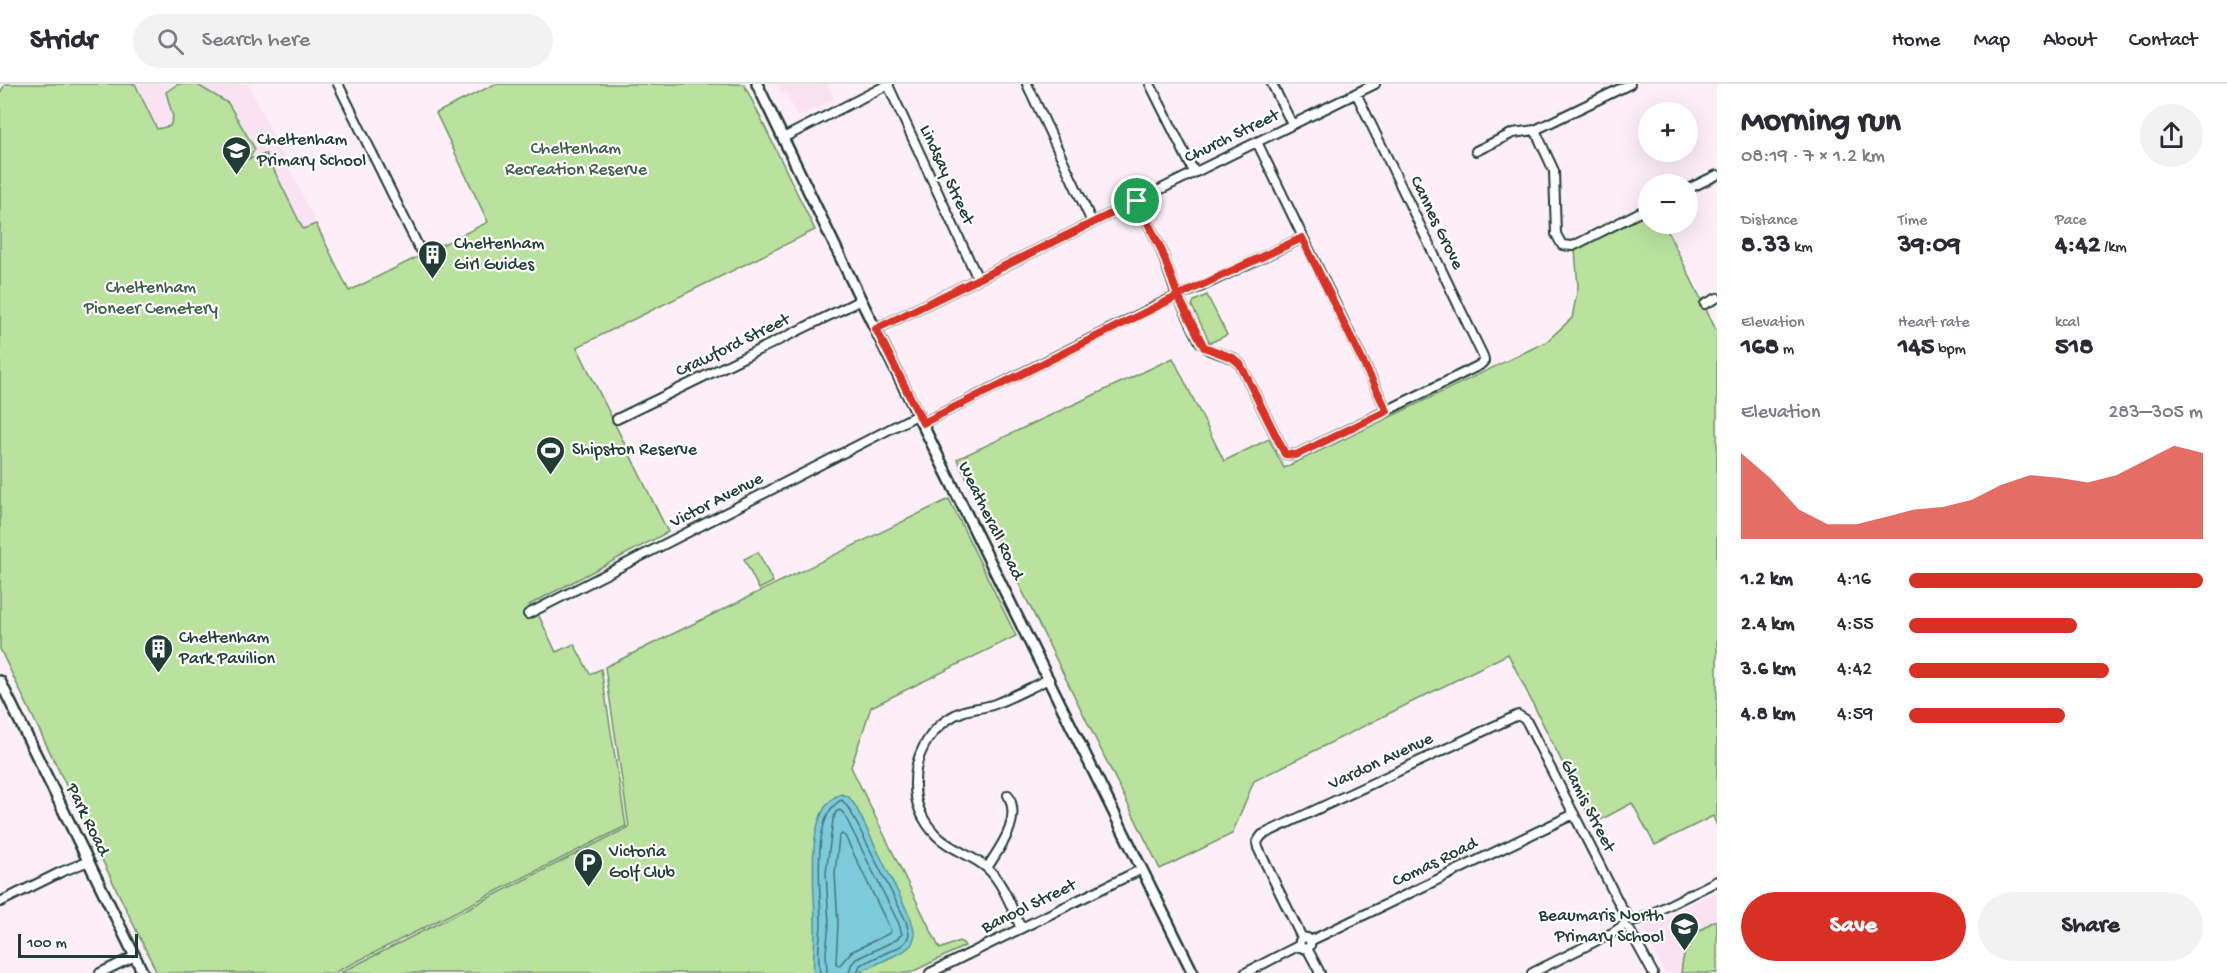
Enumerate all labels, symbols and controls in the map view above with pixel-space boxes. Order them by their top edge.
search box [133,14,553,68]
text: Stridr [30,25,97,58]
icon: search [154,25,187,58]
text: Search here [202,28,310,54]
text: Home [1892,29,1940,54]
text: Map [1973,29,2010,54]
text: About [2043,29,2096,54]
text: Contact [2129,29,2197,54]
map controls [1638,102,1698,234]
button: + [1638,102,1698,162]
street label: Church Street [1181,104,1284,169]
text: Morning run [1741,104,1901,142]
button: share [2140,104,2203,167]
street label: Lindsay Street [914,122,979,230]
place label: Cheltenham Primary School [256,130,366,172]
school or university icon: Cheltenham Primary School [220,134,252,176]
park label: Cheltenham Recreation Reserve [505,139,648,181]
text: 08:19 · 7 × 1.2 km [1741,146,1885,169]
street label: Cannes Grove [1404,173,1468,274]
button: − [1638,174,1698,234]
pin [1111,175,1162,226]
icon: arrive [1120,184,1153,217]
text: Distance [1741,212,1798,231]
text: Time [1898,212,1927,231]
text: Pace [2055,212,2086,231]
text: 8.33 [1741,231,1790,262]
text: 39:09 [1898,231,1960,262]
text: 4:42 [2055,231,2101,262]
place label: Cheltenham Girl Guides [454,234,545,276]
building icon: Cheltenham Girl Guides [417,238,449,280]
text: km [1790,239,1813,258]
text: /km [2101,239,2127,258]
park label: Cheltenham Pioneer Cemetery [83,278,218,320]
street label: Crawford Street [673,309,795,383]
text: Elevation [1741,314,1805,333]
text: Heart rate [1898,314,1970,333]
text: kcal [2055,314,2080,333]
text: 168 [1741,333,1779,364]
text: 145 [1898,333,1934,364]
text: 518 [2055,333,2093,364]
text: m [1779,341,1794,360]
text: bpm [1934,341,1966,360]
text: Elevation [1741,402,1821,425]
text: 283–305 m [2108,402,2203,425]
sports icon: Shipston Reserve [535,434,567,476]
place label: Shipston Reserve [572,440,698,461]
street label: Weatherall Road [952,459,1028,585]
street label: Victor Avenue [666,468,768,534]
text: 1.2 km [1741,569,1793,592]
text: 4:16 [1837,569,1871,592]
text: 2.4 km [1741,614,1794,637]
text: 4:55 [1837,614,1874,637]
place label: Cheltenham Park Pavilion [178,628,276,670]
building icon: Cheltenham Park Pavilion [142,632,174,674]
text: 3.6 km [1741,659,1796,682]
text: 4:42 [1837,659,1872,682]
text: 4.8 km [1741,704,1796,727]
text: 4:59 [1837,704,1873,727]
street label: Vardon Avenue [1324,728,1437,796]
street label: Glamis Street [1555,756,1620,857]
street label: Park Road [60,779,114,861]
street label: Comas Road [1389,833,1482,893]
place label: Victoria Golf Club [608,842,676,884]
parking icon: Victoria Golf Club [572,846,604,888]
street label: Banool Street [977,874,1081,939]
button: Save [1741,892,1966,961]
button: Share [1978,892,2203,961]
place label: Beaumaris North Primary School [1538,906,1664,948]
school or university icon: Beaumaris North Primary School [1669,910,1701,952]
scale bar [18,931,138,958]
text: 100 m [27,935,67,954]

